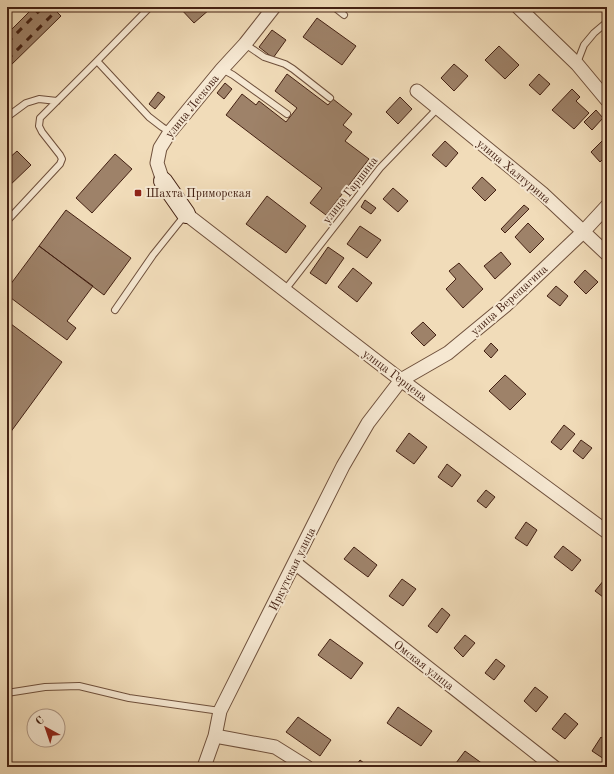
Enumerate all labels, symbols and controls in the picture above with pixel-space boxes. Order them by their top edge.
street label: улица Лескова [164,73,222,141]
street label: улица Халтурина [474,138,553,206]
street label: улица Гаршина [321,155,381,226]
marker: Шахта Приморская [133,188,143,198]
place label: Шахта Приморская [146,188,251,200]
street label: улица Верещагина [469,263,550,338]
street label: улица Герцена [360,348,429,404]
street label: Иркутская улица [268,526,318,613]
street label: Омская улица [391,639,456,693]
north arrow [26,708,66,748]
text: С [34,715,47,728]

